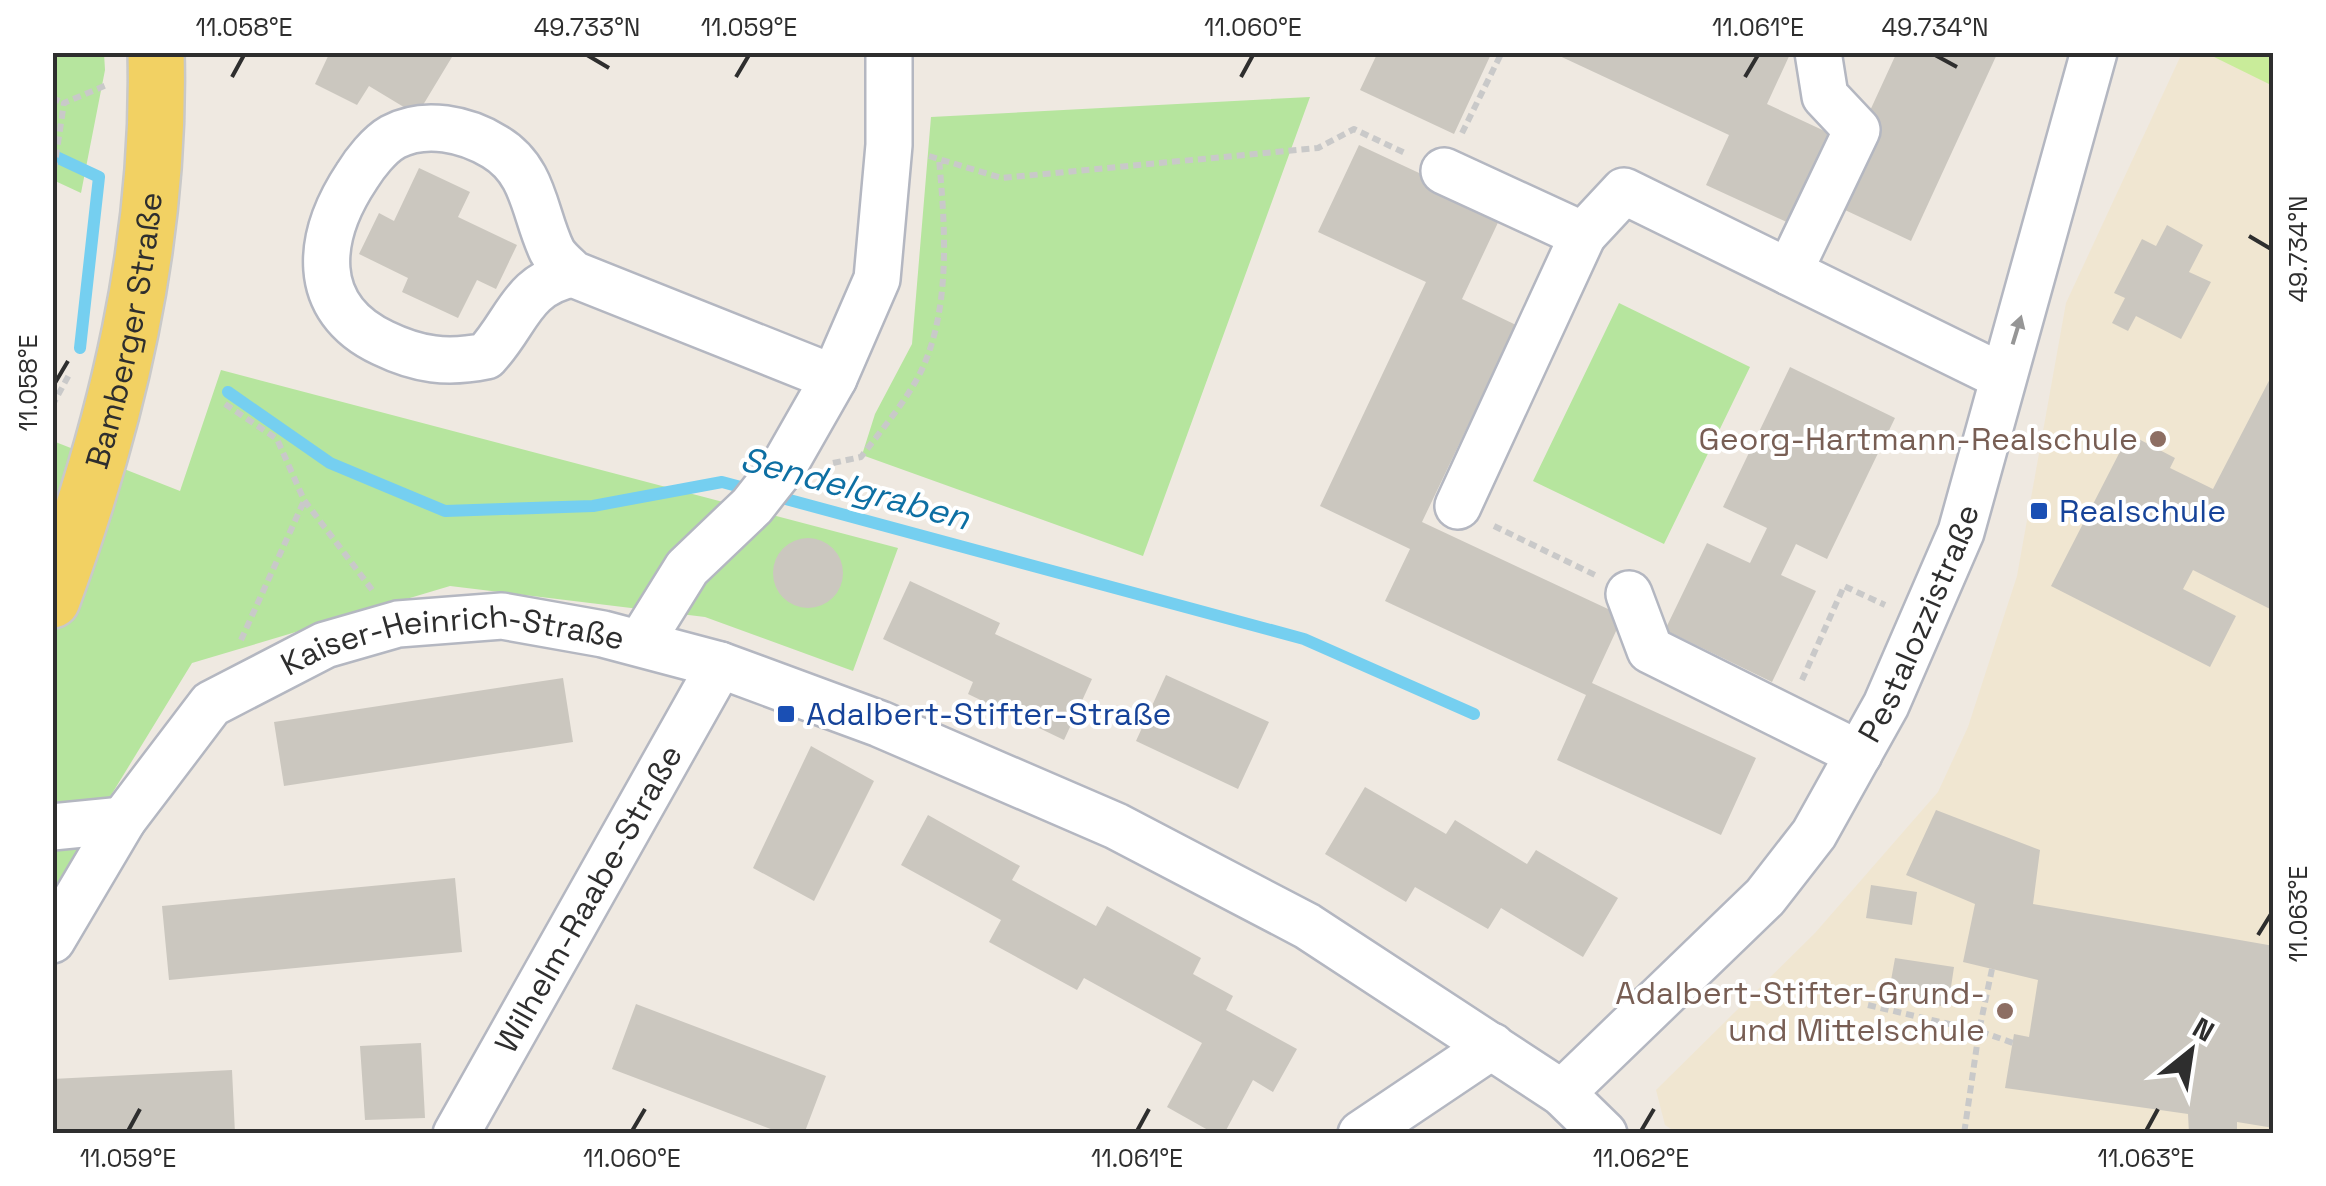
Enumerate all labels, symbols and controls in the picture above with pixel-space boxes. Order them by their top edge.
text: 11.058°E [195,11,293,43]
text: 49.733°N [534,11,640,43]
text: 11.059°E [701,11,797,43]
text: 11.060°E [1204,11,1302,43]
text: 11.061°E [1712,11,1804,43]
text: 49.734°N [1881,11,1989,43]
street label: Bamberger Straße [77,190,171,473]
text: 49.734°N [2282,195,2314,303]
one-way arrow [2010,314,2025,345]
text: 11.058°E [12,334,44,432]
place label: Georg-Hartmann-Realschule [1699,419,2138,459]
marker: Georg-Hartmann-Realschule [2147,428,2169,450]
water label: Sendelgraben [736,436,975,540]
place label: Realschule [2059,491,2226,531]
street label: Pestalozzistraße [1849,500,1988,749]
marker: Realschule [2028,500,2050,522]
street label: Kaiser-Heinrich-Straße [274,596,629,684]
place label: Adalbert-Stifter-Straße [806,694,1171,734]
marker: Adalbert-Stifter-Straße [775,703,797,725]
street label: Wilhelm-Raabe-Straße [486,738,691,1060]
text: 11.063°E [2282,866,2314,962]
place label: Adalbert-Stifter-Grund- und Mittelschule [1615,973,1985,1050]
marker: Adalbert-Stifter-Grund- und Mittelschule [1994,1000,2016,1022]
north arrow [2141,1001,2241,1101]
text: N [2186,1009,2221,1050]
text: 11.059°E [80,1142,176,1174]
text: 11.060°E [583,1142,681,1174]
text: 11.061°E [1091,1142,1183,1174]
text: 11.062°E [1593,1142,1689,1174]
text: 11.063°E [2098,1142,2194,1174]

